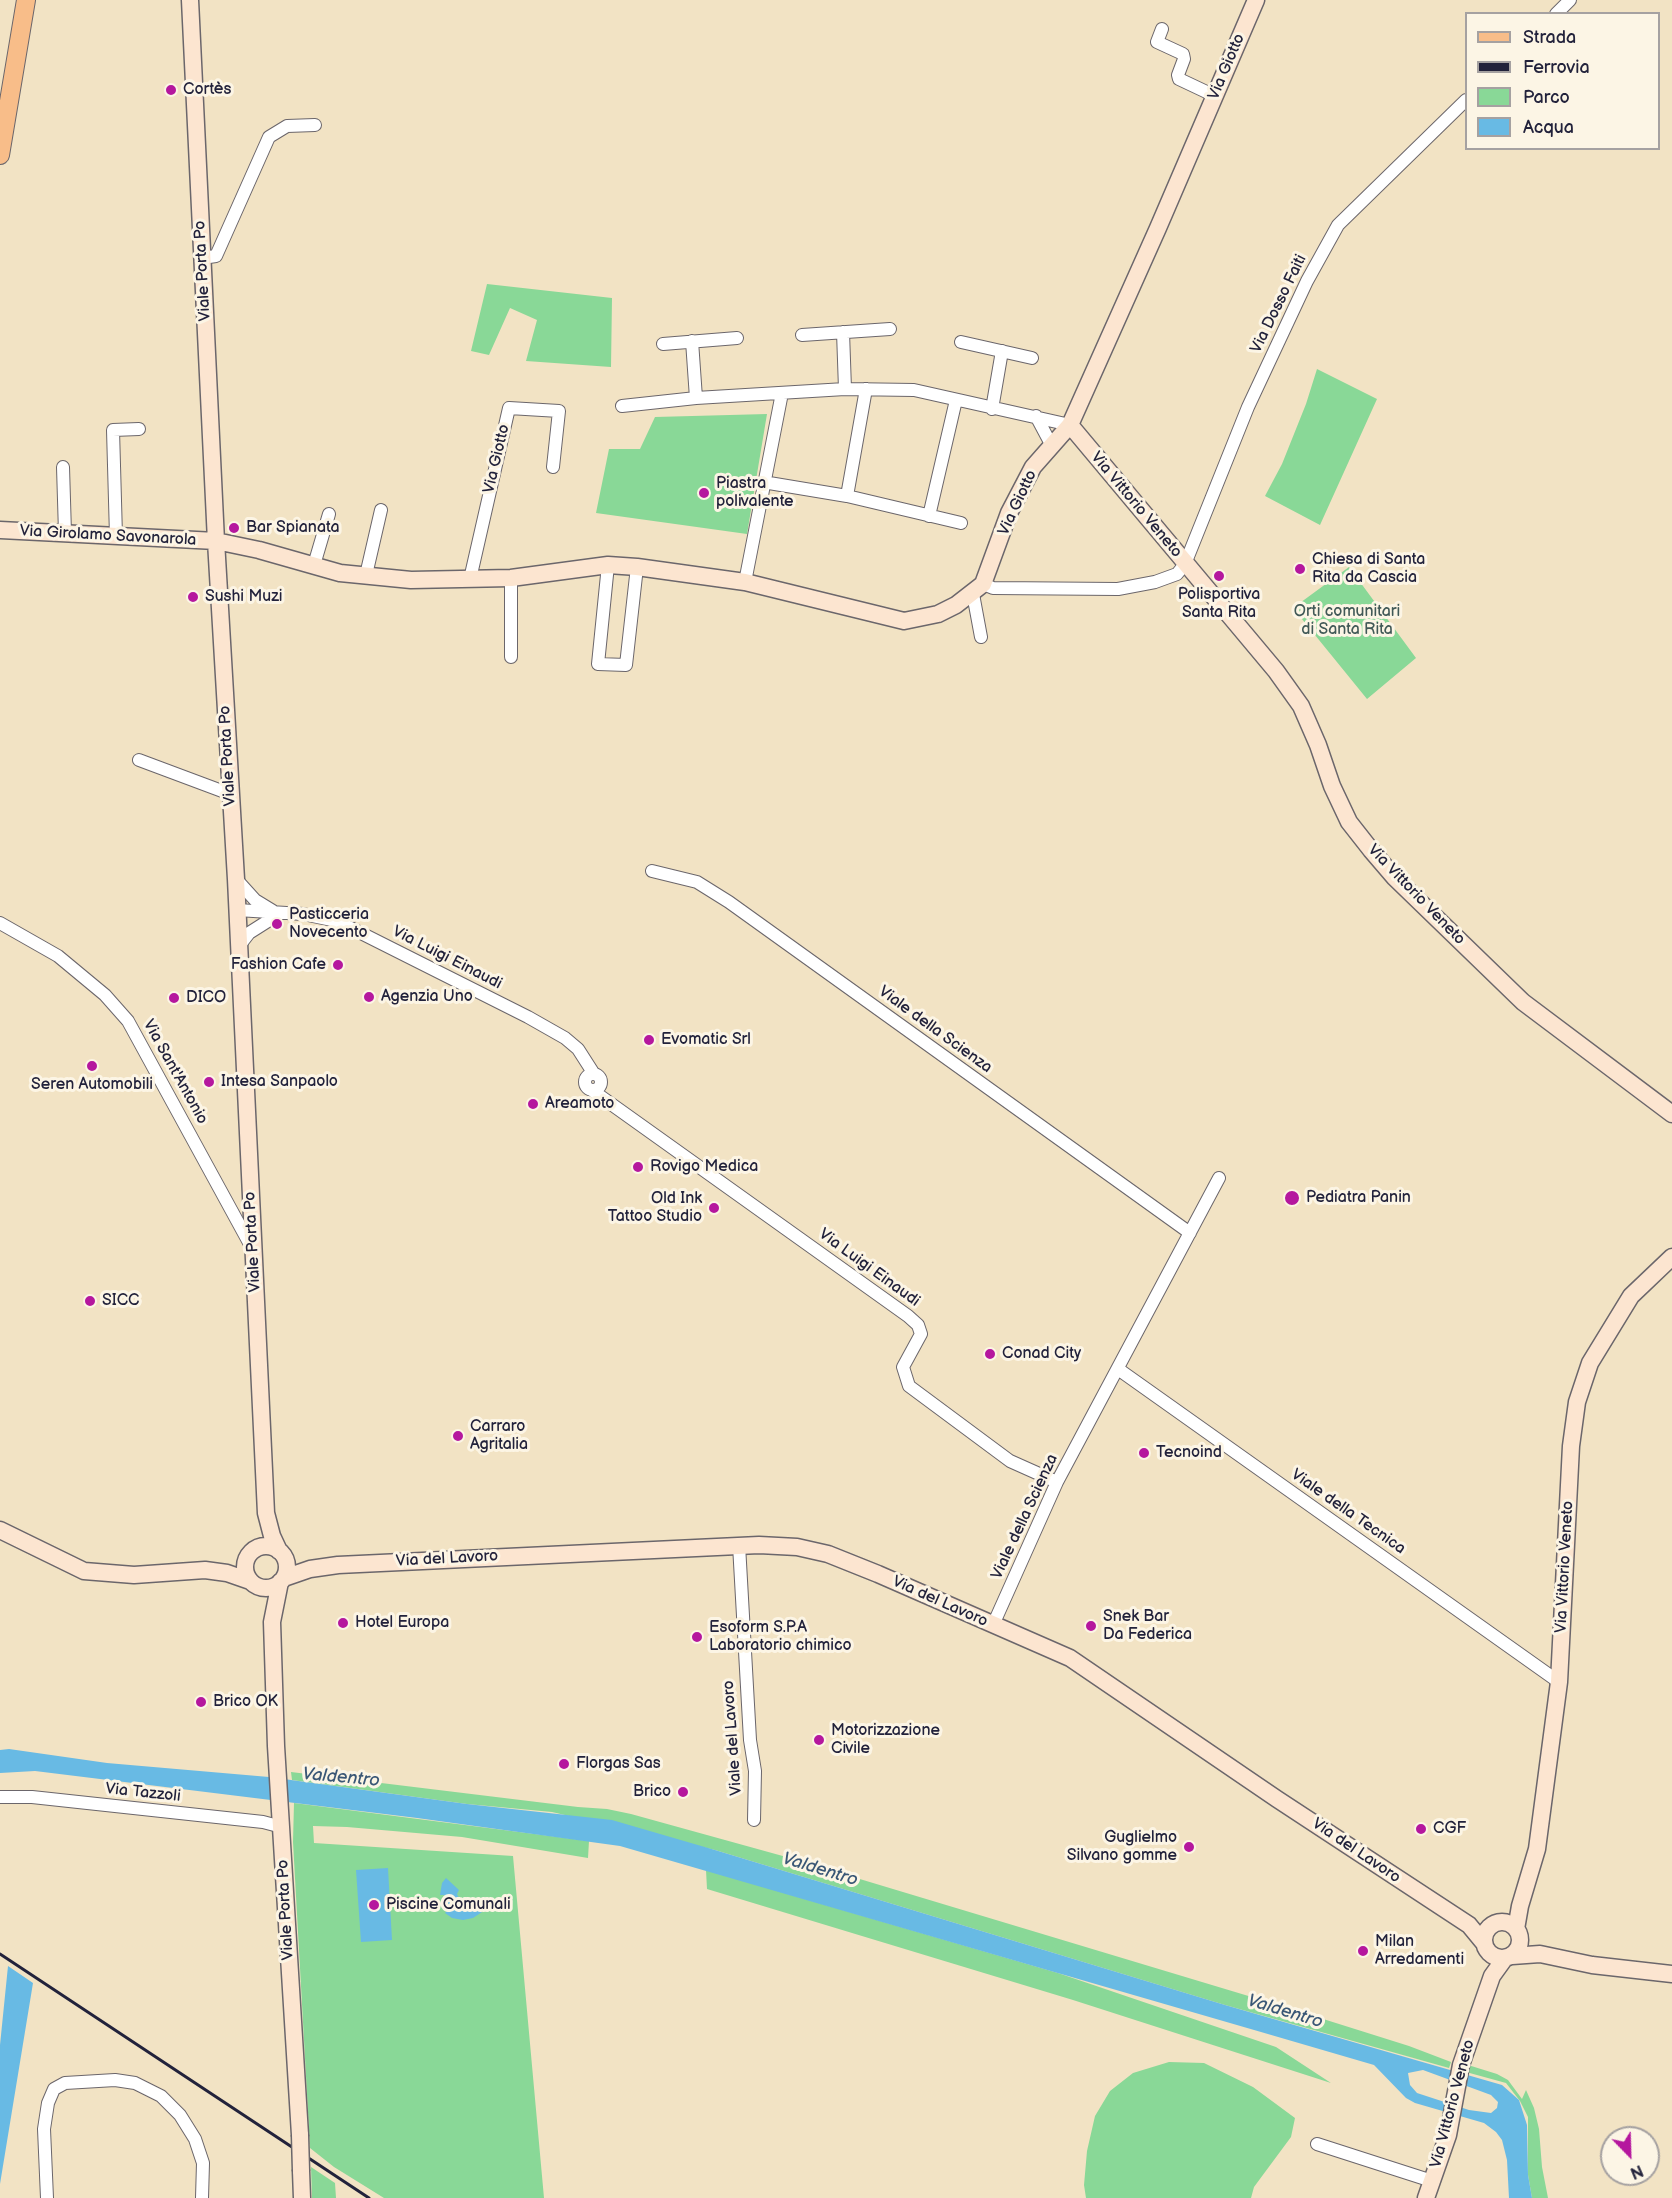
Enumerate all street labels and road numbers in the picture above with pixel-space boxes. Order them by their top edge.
street label: Via Giotto [1204,31,1250,103]
street label: Viale Porta Po [191,220,215,322]
street label: Via Dosso Faiti [1247,252,1311,356]
street label: Via Giotto [480,423,514,495]
street label: Via Vittorio Veneto [1086,448,1186,562]
street label: Via Giotto [994,467,1042,539]
street label: Via Girolamo Savonarola [19,522,197,550]
street label: Viale Porta Po [216,705,240,807]
street label: Via Vittorio Veneto [1363,841,1469,949]
street label: Via Luigi Einaudi [389,922,505,994]
street label: Viale della Scienza [874,982,996,1078]
street label: Via Sant'Antonio [138,1016,212,1128]
street label: Viale Porta Po [241,1191,265,1293]
street label: Via Luigi Einaudi [815,1225,923,1311]
street label: Viale della Scienza [988,1451,1062,1583]
street label: Viale della Tecnica [1287,1465,1409,1559]
street label: Via Vittorio Veneto [1552,1501,1578,1633]
street label: Via del Lavoro [395,1547,499,1571]
street label: Via del Lavoro [889,1572,991,1632]
street label: Viale del Lavoro [719,1680,747,1796]
street label: Via Tazzoli [104,1780,182,1806]
street label: Via del Lavoro [1308,1814,1404,1888]
street label: Viale Porta Po [274,1859,298,1961]
street label: Via Vittorio Veneto [1427,2038,1479,2170]

